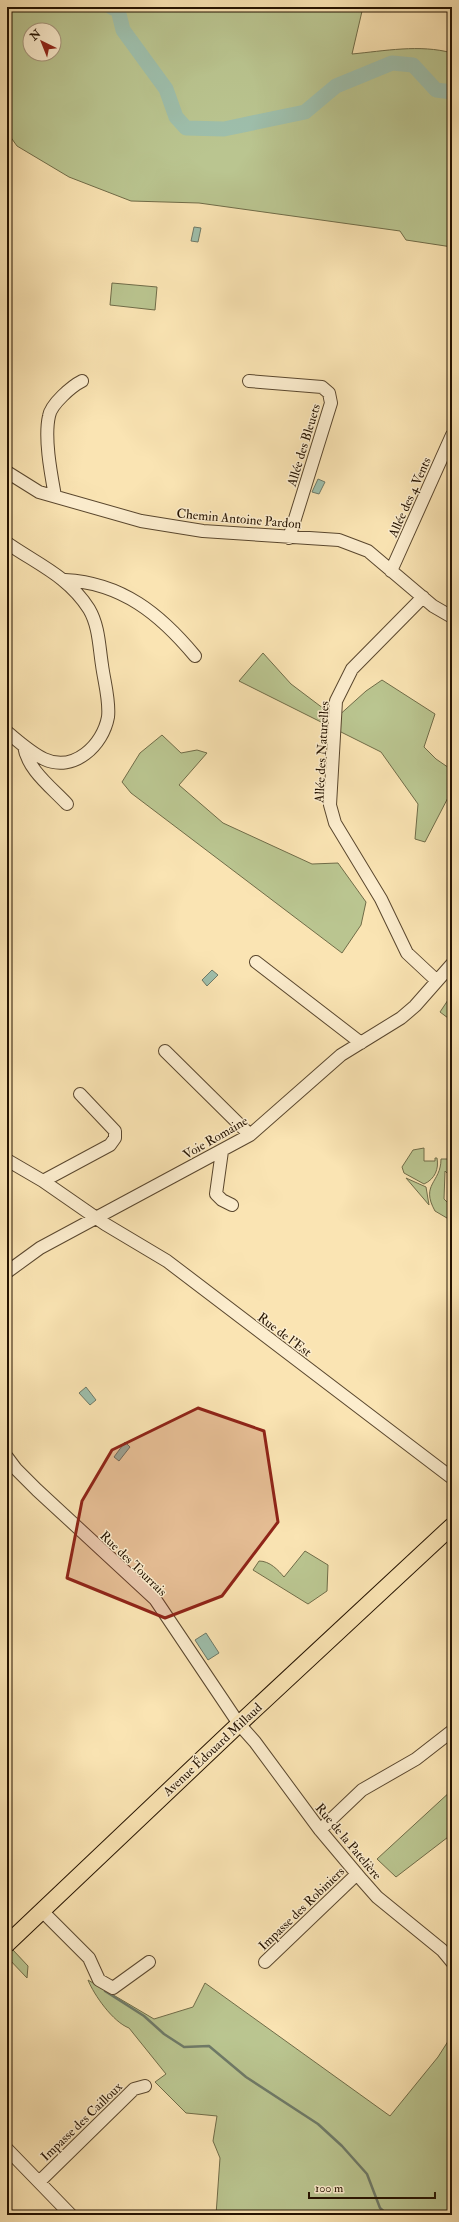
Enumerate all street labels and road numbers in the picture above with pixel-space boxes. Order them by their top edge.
street label: Allée des Bleuets [284,402,324,489]
street label: Allée des 4 Vents [385,454,435,541]
street label: Chemin Antoine Pardon [176,506,302,532]
street label: Allée des Naturelles [311,700,333,804]
street label: Voie Romaine [180,1113,251,1163]
street label: Rue de l'Est [254,1309,314,1360]
street label: Rue des Tourrais [96,1528,171,1600]
street label: Avenue Édouard Millaud [158,1699,266,1800]
street label: Rue de la Patelière [312,1800,385,1884]
street label: Impasse des Robiniers [255,1863,349,1955]
street label: Impasse des Cailloux [38,2079,127,2165]

